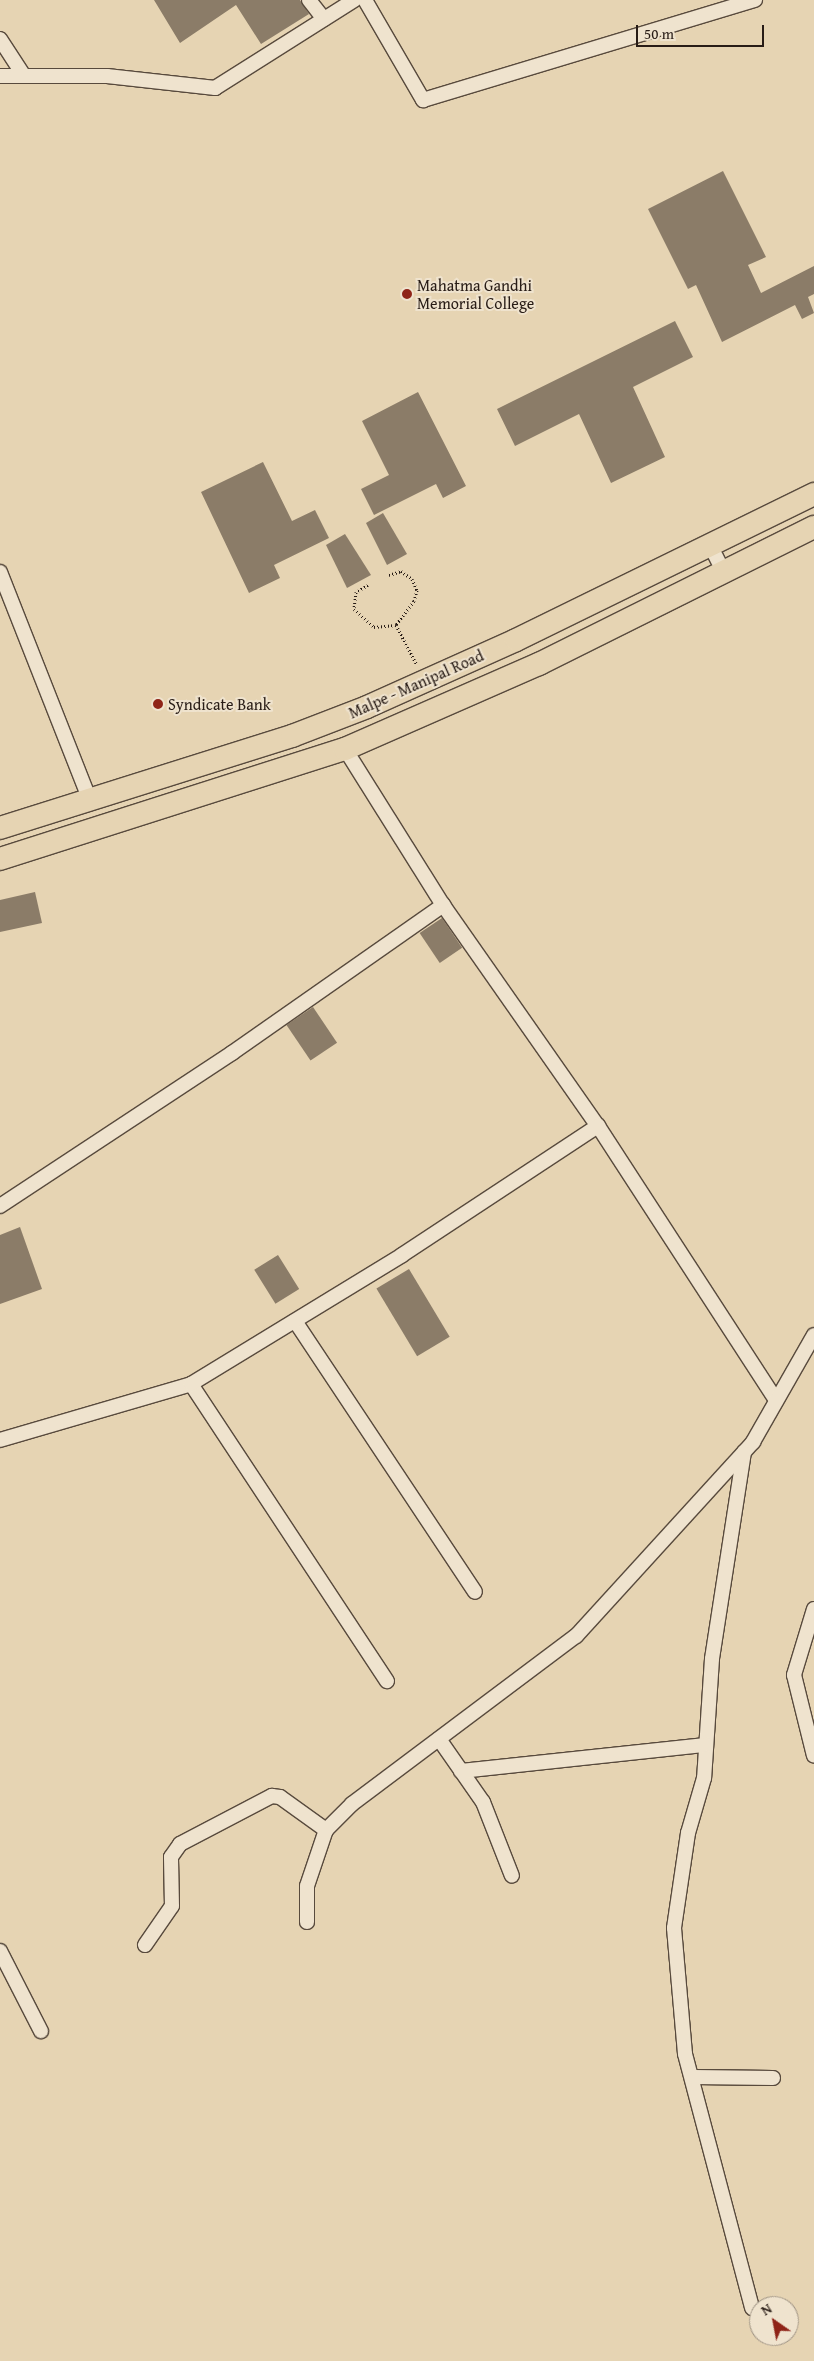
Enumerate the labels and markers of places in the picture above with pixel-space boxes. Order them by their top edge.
place label: Mahatma Gandhi Memorial College [417,275,534,313]
marker: Mahatma Gandhi Memorial College [401,288,413,300]
place label: Syndicate Bank [168,694,271,714]
marker: Syndicate Bank [152,698,164,710]

